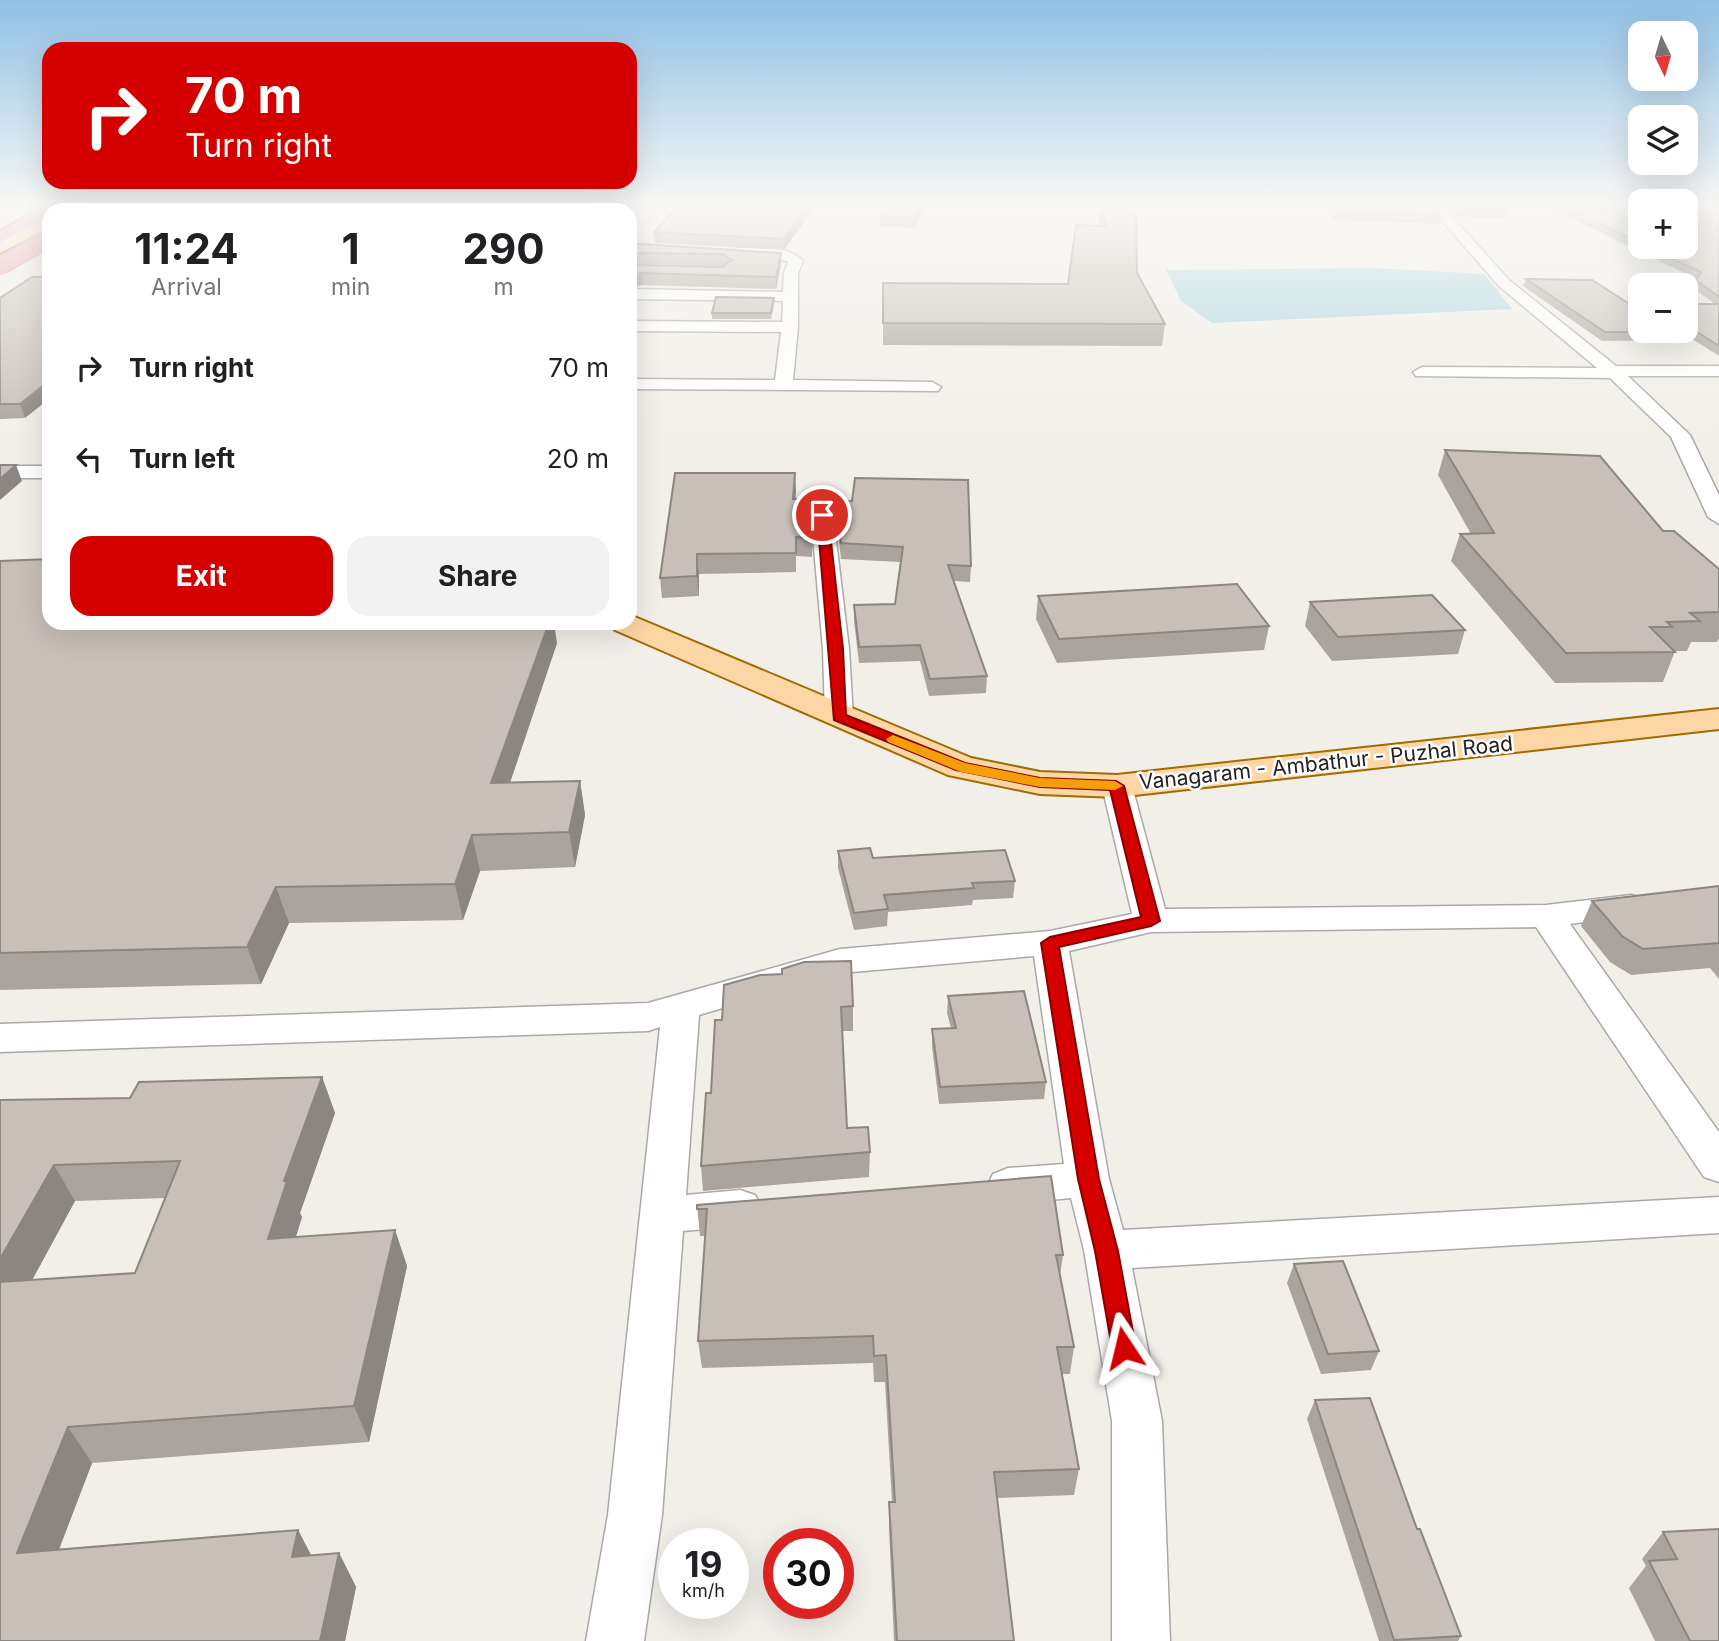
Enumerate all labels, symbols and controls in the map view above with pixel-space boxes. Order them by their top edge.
north arrow [1628,21,1698,91]
map controls [1628,21,1698,343]
text: 70 m [185,66,302,125]
icon: right [70,70,161,161]
button: layers [1628,105,1698,175]
text: Turn right [185,126,332,165]
button: + [1628,189,1698,259]
text: 11:24 [134,223,239,274]
text: 1 [342,223,360,274]
text: 290 [463,223,545,274]
text: Arrival [151,273,222,301]
text: min [331,273,370,301]
text: m [494,273,514,301]
button: − [1628,273,1698,343]
icon: right [70,349,108,387]
text: Turn right [129,352,254,383]
text: 70 m [548,352,609,383]
icon: left [70,440,108,478]
text: Turn left [129,443,235,474]
text: 20 m [547,443,609,474]
pin [792,485,852,545]
icon: arrive [803,496,841,534]
button: Exit [70,536,333,616]
button: Share [347,536,609,616]
street label: Vanagaram - Ambathur - Puzhal Road [1138,730,1514,795]
position arrow [1087,1311,1161,1385]
speed limit sign: 30 [763,1528,854,1619]
text: 19 [685,1543,722,1585]
text: km/h [682,1580,725,1601]

